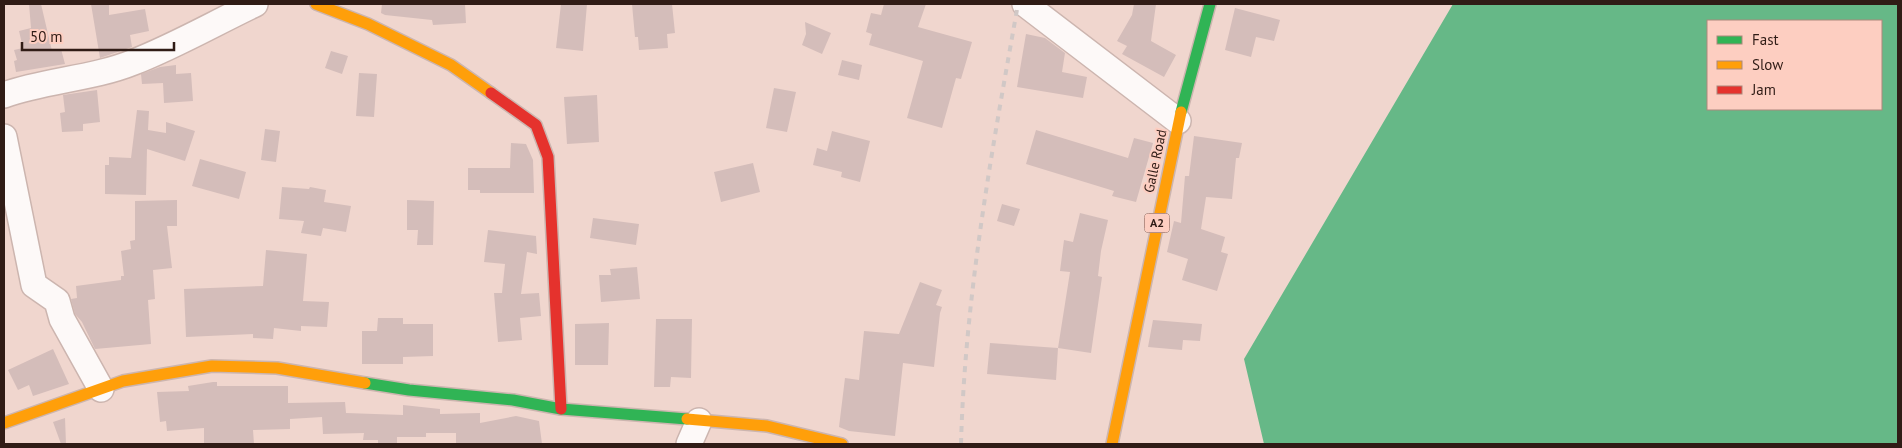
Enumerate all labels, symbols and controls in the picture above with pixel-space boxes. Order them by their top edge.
scale bar [22,20,175,52]
legend [1707,20,1882,110]
text: 50 m [30,27,63,46]
text: Fast [1752,30,1779,49]
text: Slow [1752,55,1783,74]
text: Jam [1751,80,1776,99]
street label: Galle Road [1140,128,1170,194]
road number: A2 [1144,214,1170,232]

